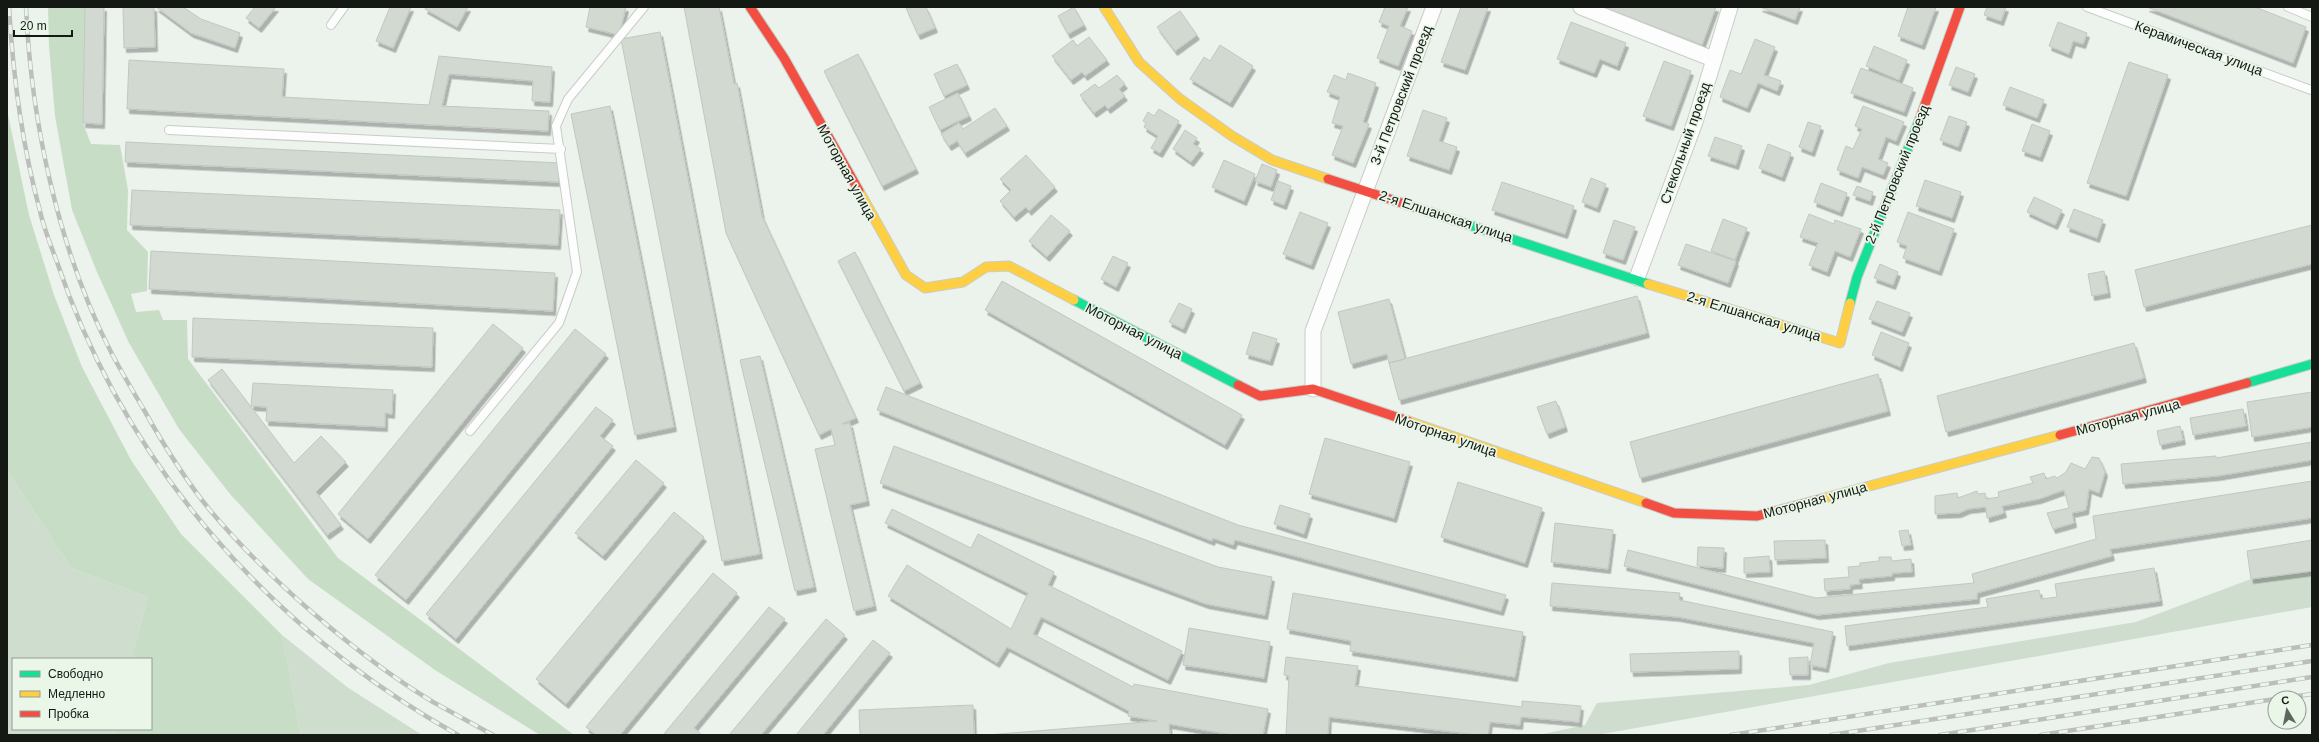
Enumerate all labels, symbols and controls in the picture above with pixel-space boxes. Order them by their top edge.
scale bar [14,12,72,38]
street label: Керамическая улица [2133,17,2265,79]
text: 20 m [20,19,47,33]
street label: 3-й Петровский проезд [1367,23,1435,167]
street label: Стекольный проезд [1657,80,1713,206]
street label: 2-й Петровский проезд [1862,102,1932,246]
street label: Моторная улица [814,122,880,223]
street label: 2-я Елшанская улица [1377,187,1515,245]
street label: 2-я Елшанская улица [1685,288,1823,344]
street label: Моторная улица [1083,300,1185,362]
street label: Моторная улица [2074,395,2182,439]
street label: Моторная улица [1393,410,1499,460]
street label: Моторная улица [1761,478,1869,522]
legend [12,658,152,730]
text: Свободно [48,667,103,681]
text: Медленно [48,687,105,701]
north arrow [2267,690,2307,730]
text: С [2280,694,2290,707]
text: Пробка [48,707,89,721]

